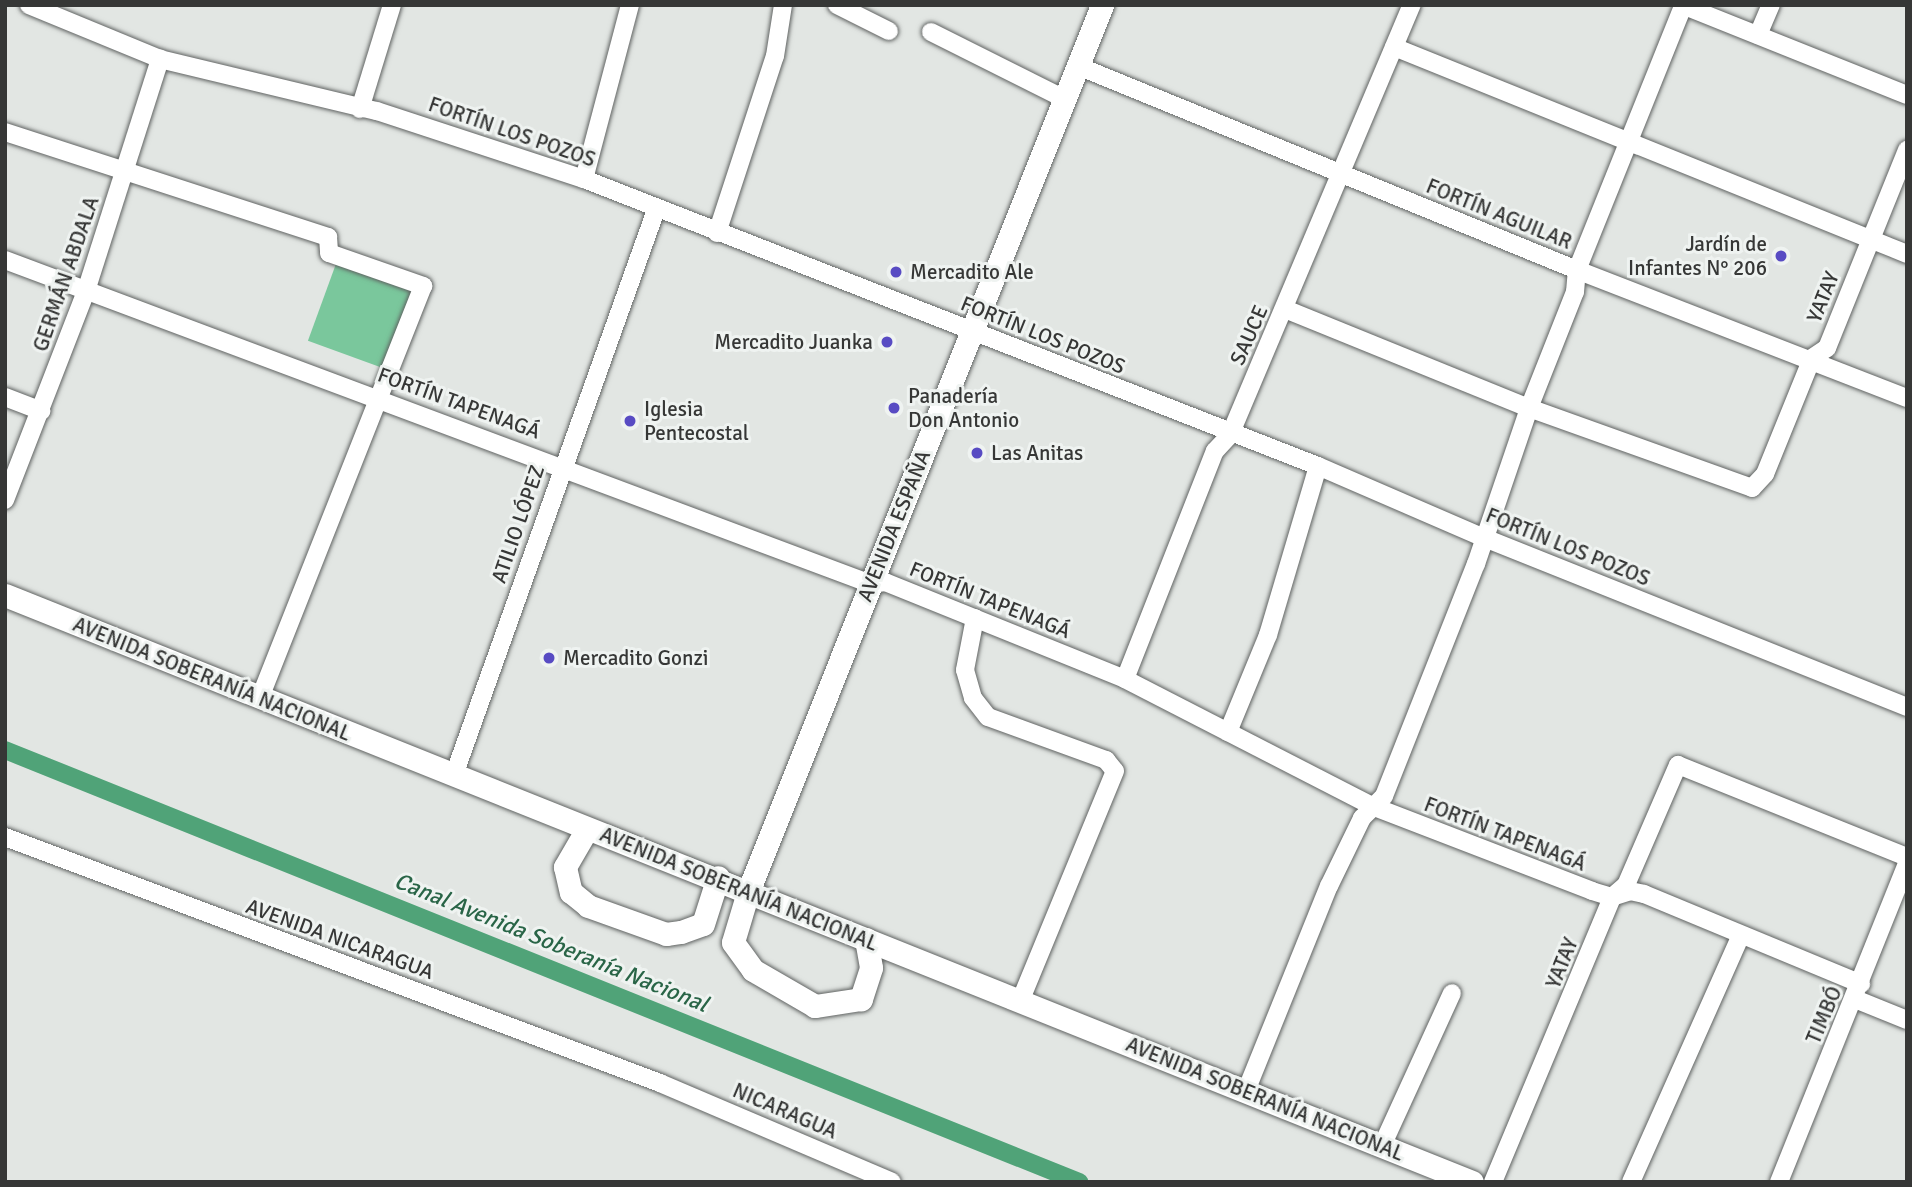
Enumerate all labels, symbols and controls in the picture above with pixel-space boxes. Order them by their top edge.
street label: FORTÍN LOS POZOS [425,92,599,172]
street label: FORTÍN AGUILAR [1422,173,1576,255]
street label: GERMÁN ABDALA [28,193,104,355]
place label: Jardín de Infantes N° 206 [1628,231,1767,281]
marker: Jardín de Infantes N° 206 [1773,248,1789,264]
place label: Mercadito Ale [910,259,1034,285]
marker: Mercadito Ale [888,264,904,280]
street label: YATAY [1802,268,1844,326]
street label: FORTÍN LOS POZOS [957,291,1129,379]
street label: SAUCE [1225,301,1273,369]
place label: Mercadito Juanka [714,329,873,355]
marker: Mercadito Juanka [879,334,895,350]
street label: FORTÍN TAPENAGÁ [374,362,544,444]
place label: Panadería Don Antonio [908,383,1019,433]
place label: Iglesia Pentecostal [644,396,749,446]
marker: Panadería Don Antonio [886,400,902,416]
marker: Iglesia Pentecostal [622,413,638,429]
place label: Las Anitas [991,440,1083,466]
marker: Las Anitas [969,445,985,461]
street label: AVENIDA ESPAÑA [852,447,936,605]
street label: ATILIO LÓPEZ [486,462,550,586]
street label: FORTÍN LOS POZOS [1482,503,1654,591]
street label: FORTÍN TAPENAGÁ [906,556,1074,644]
street label: AVENIDA SOBERANÍA NACIONAL [69,612,355,746]
place label: Mercadito Gonzi [563,645,709,671]
marker: Mercadito Gonzi [541,650,557,666]
street label: FORTÍN TAPENAGÁ [1421,792,1589,876]
street label: AVENIDA SOBERANÍA NACIONAL [596,822,882,956]
water label: Canal Avenida Soberanía Nacional [390,867,712,1019]
street label: AVENIDA NICARAGUA [243,893,437,985]
street label: YATAY [1541,934,1583,992]
street label: TIMBÓ [1801,983,1847,1047]
street label: AVENIDA SOBERANÍA NACIONAL [1122,1032,1408,1166]
street label: NICARAGUA [729,1078,841,1144]

